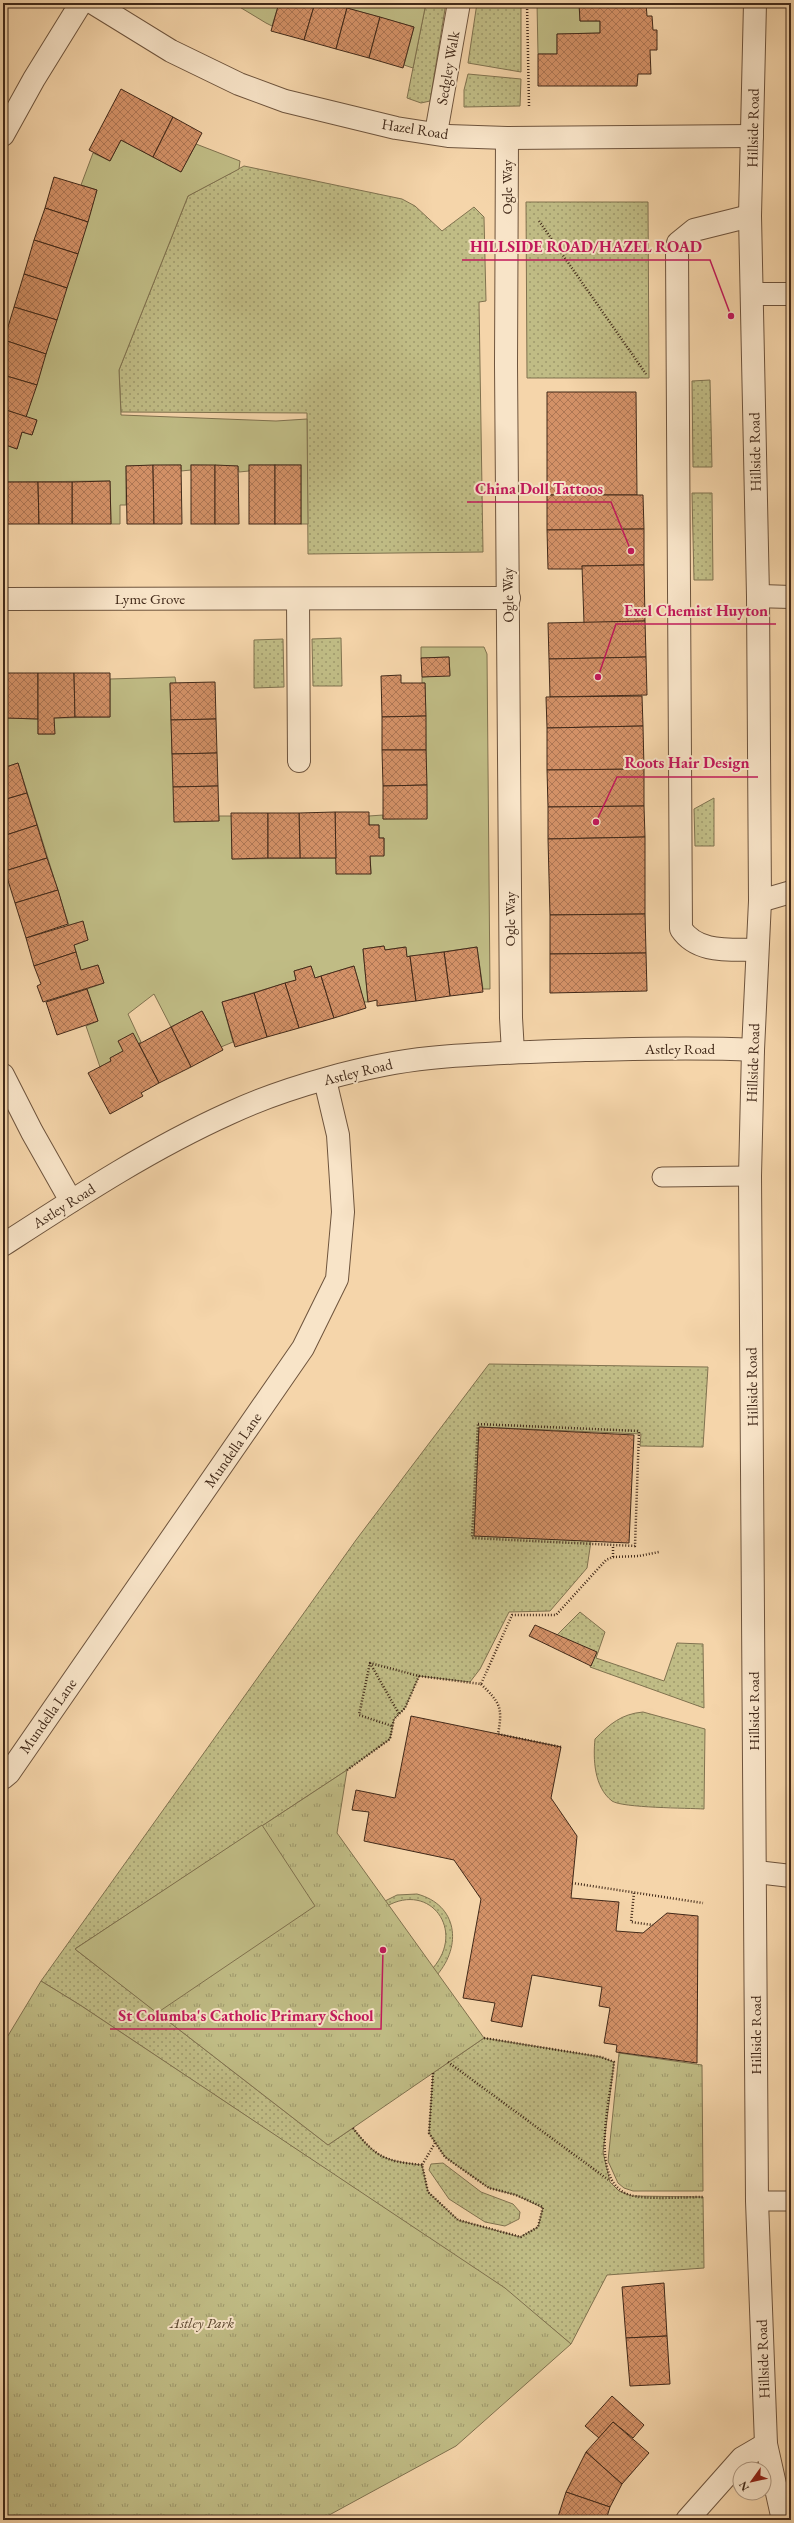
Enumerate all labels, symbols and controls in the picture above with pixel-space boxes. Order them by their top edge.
street label: Sedgley Walk [432,29,464,106]
street label: Hillside Road [742,88,763,168]
street label: Hazel Road [380,114,450,143]
street label: Ogle Way [497,159,516,215]
callout: HILLSIDE ROAD/HAZEL ROAD [462,232,710,260]
text: HILLSIDE ROAD/HAZEL ROAD [470,236,702,257]
street label: Hillside Road [744,412,765,492]
callout: China Doll Tattoos [467,474,611,502]
text: China Doll Tattoos [475,478,603,499]
street label: Ogle Way [498,567,517,623]
street label: Lyme Grove [115,589,185,608]
callout: Exel Chemist Huyton [616,596,776,624]
text: Exel Chemist Huyton [624,600,768,621]
callout: Roots Hair Design [617,749,758,777]
text: Roots Hair Design [624,752,750,773]
street label: Ogle Way [500,891,519,947]
street label: Hillside Road [742,1023,763,1103]
street label: Astley Road [644,1039,716,1058]
street label: Astley Road [320,1054,395,1089]
street label: Astley Road [28,1179,99,1233]
street label: Hillside Road [741,1347,762,1427]
street label: Mundella Lane [200,1408,266,1491]
street label: Hillside Road [744,1671,763,1751]
street label: Mundella Lane [15,1674,81,1757]
street label: Hillside Road [746,1995,765,2075]
callout: St Columba's Catholic Primary School [110,2001,381,2029]
text: St Columba's Catholic Primary School [118,2005,374,2026]
park label: Astley Park [169,2313,234,2332]
street label: Hillside Road [752,2319,773,2399]
north arrow [732,2461,772,2501]
text: N [735,2479,752,2494]

